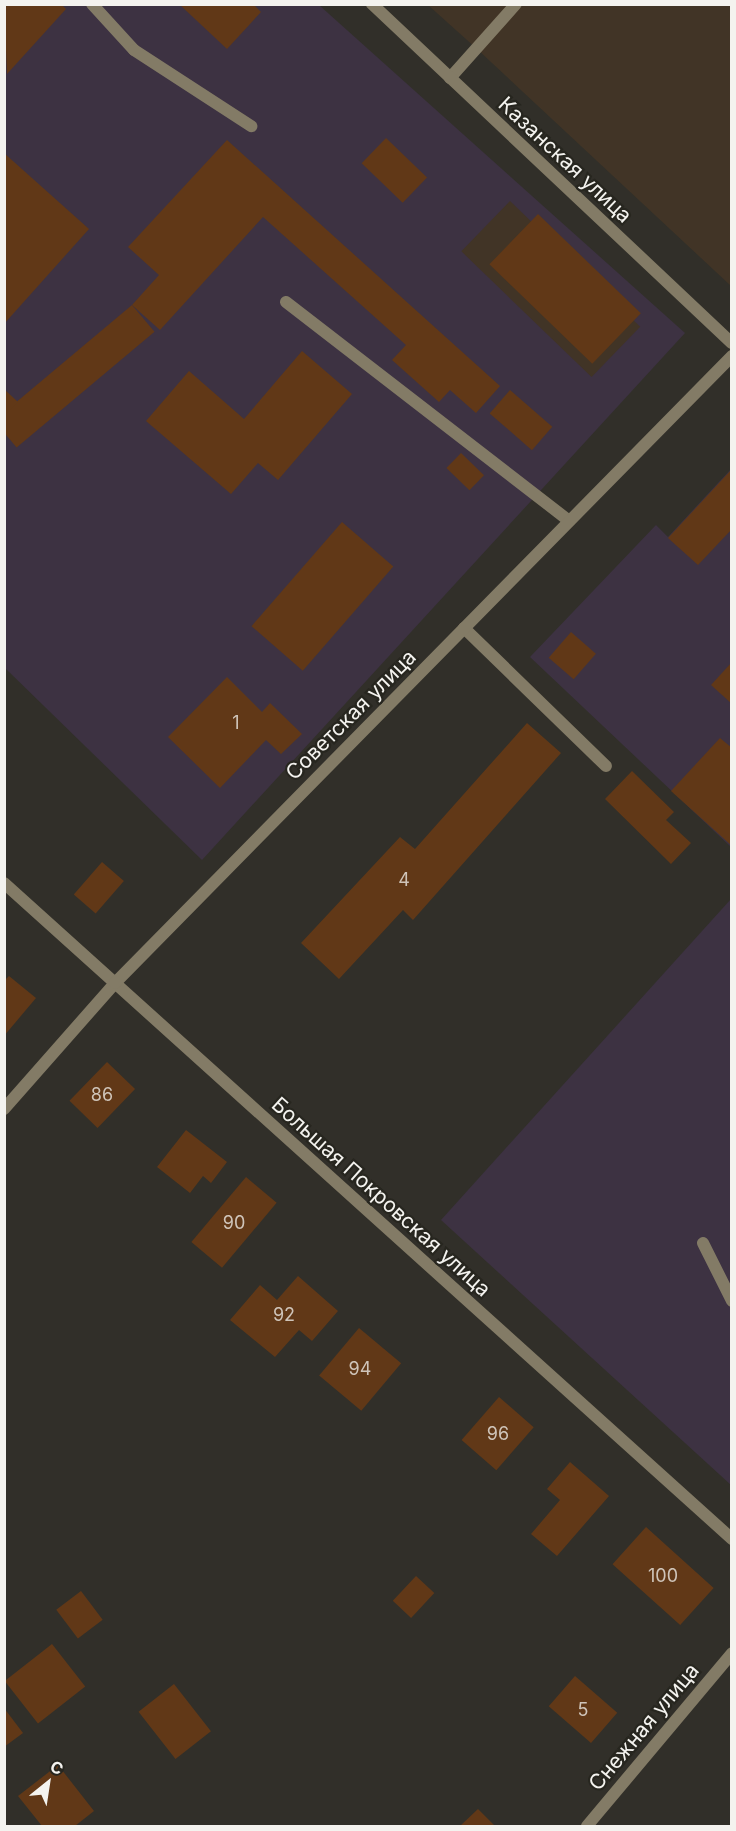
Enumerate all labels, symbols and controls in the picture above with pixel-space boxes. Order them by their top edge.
street label: Казанская улица [493,92,637,228]
street label: Советская улица [281,645,421,785]
house number: 1 [232,712,240,734]
house number: 4 [398,869,410,891]
house number: 86 [91,1084,113,1106]
street label: Большая Покровская улица [266,1092,496,1302]
house number: 90 [223,1212,245,1234]
house number: 92 [273,1304,295,1326]
house number: 94 [349,1358,371,1380]
house number: 96 [487,1423,509,1445]
house number: 100 [648,1565,678,1587]
street label: Снежная улица [584,1658,704,1796]
house number: 5 [578,1699,588,1721]
north arrow [18,1753,78,1813]
text: С [47,1756,67,1779]

